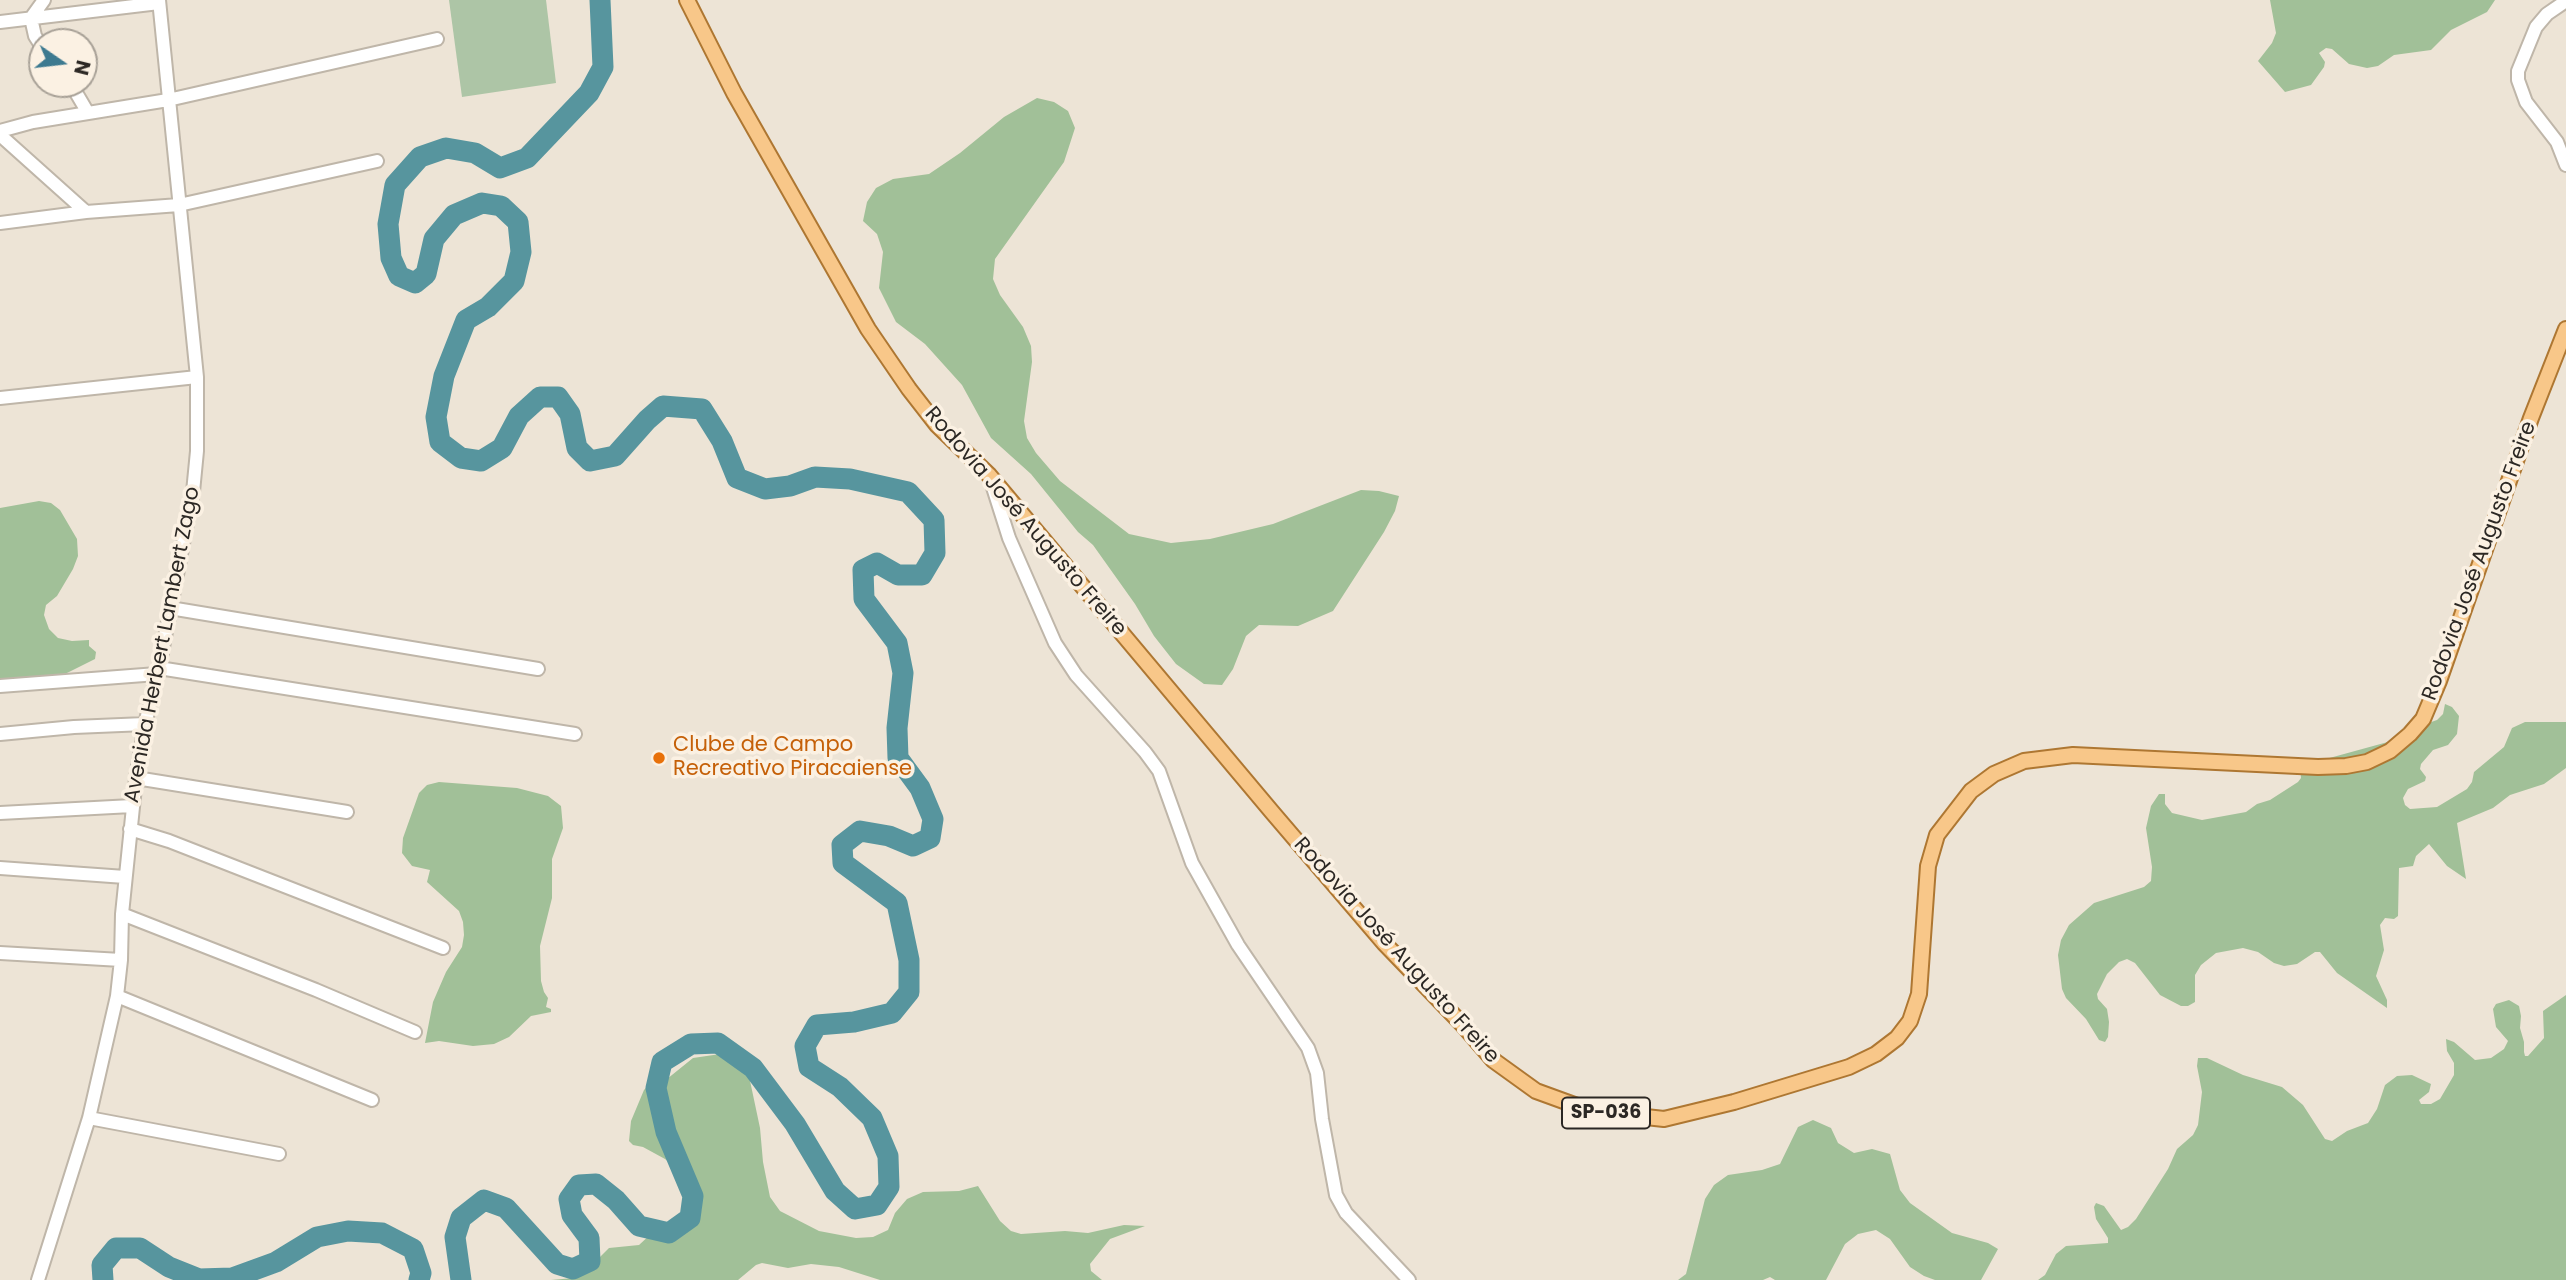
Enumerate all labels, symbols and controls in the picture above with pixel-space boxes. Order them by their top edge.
north arrow [28,28,98,98]
text: N [67,58,97,78]
street label: Rodovia José Augusto Freire [919,402,1131,642]
street label: Rodovia José Augusto Freire [2418,418,2542,704]
street label: Avenida Herbert Lambert Zago [120,485,206,805]
place label: Clube de Campo Recreativo Piracaiense [673,733,912,783]
marker: Clube de Campo Recreativo Piracaiense [651,750,667,766]
street label: Rodovia José Augusto Freire [1288,833,1504,1069]
road number: SP-036 [1562,1098,1650,1128]

